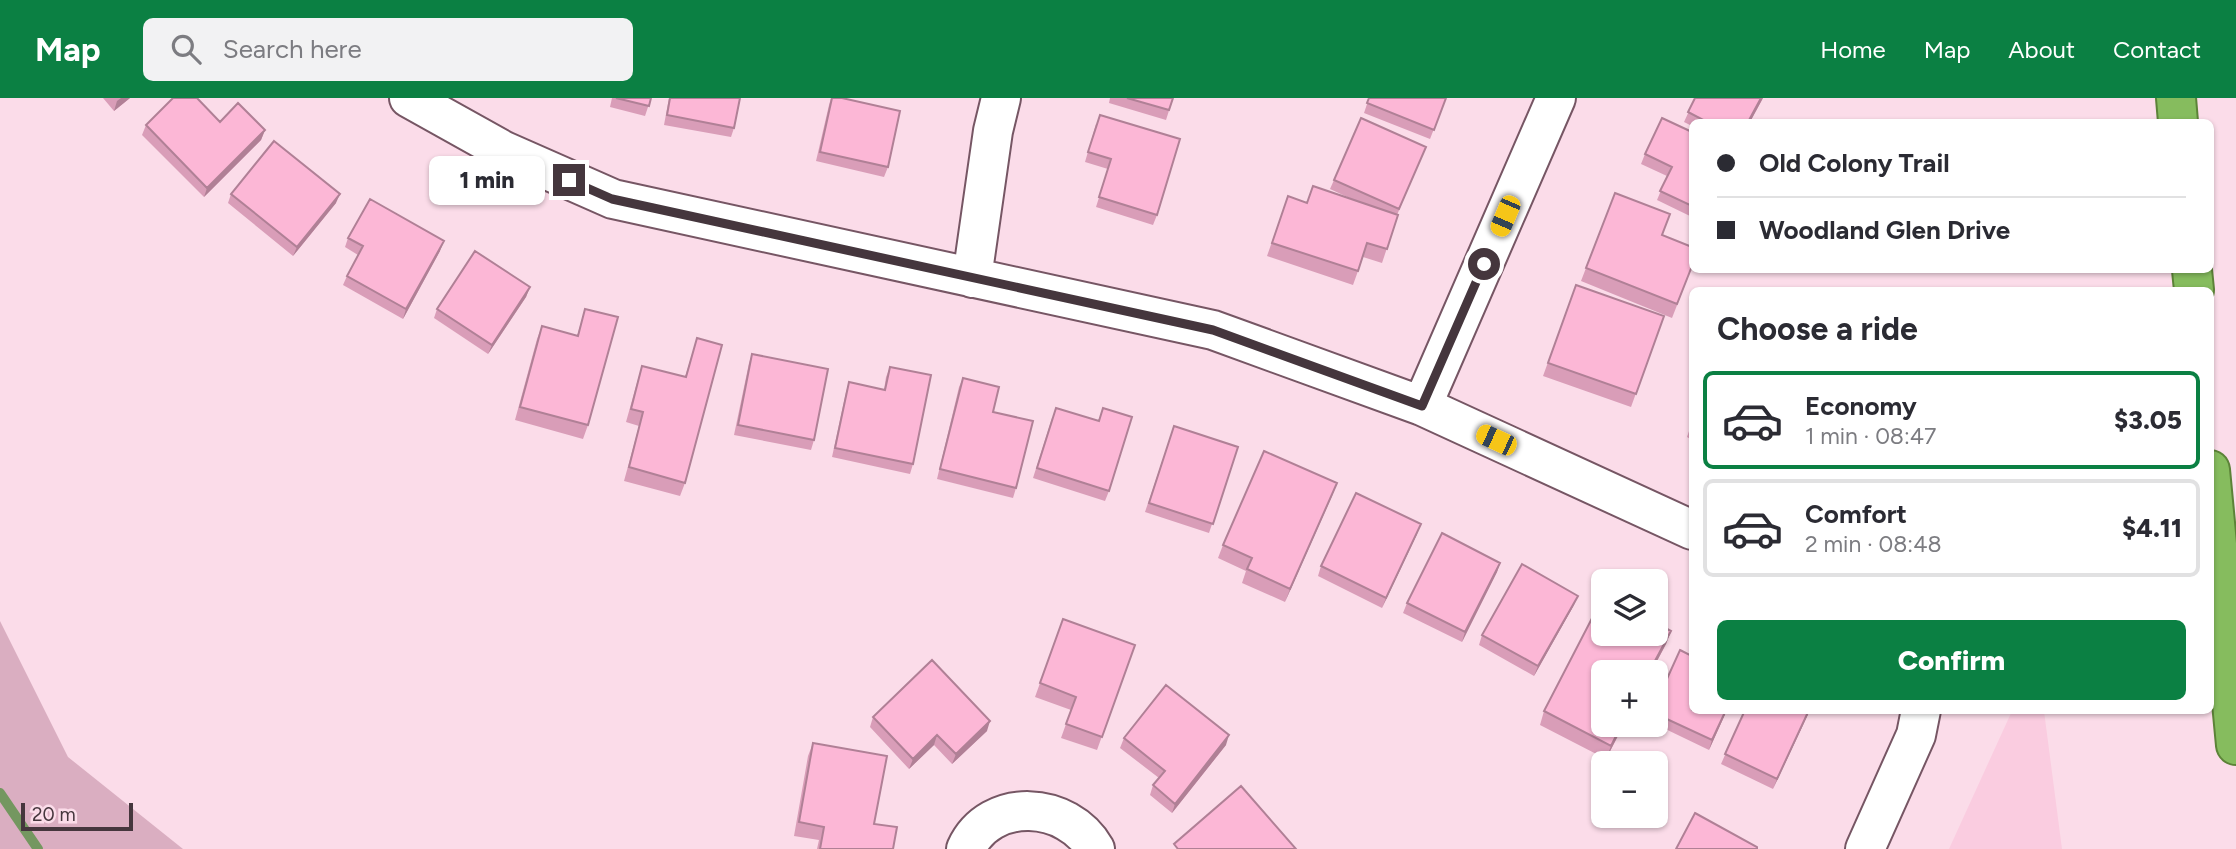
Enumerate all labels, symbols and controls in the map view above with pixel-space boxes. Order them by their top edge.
search box [143,18,633,81]
text: Map [35,30,101,69]
icon: search [167,30,205,68]
text: Search here [223,33,362,65]
text: Home [1820,35,1886,64]
text: Map [1924,35,1970,64]
text: About [2008,35,2075,64]
text: Contact [2113,35,2201,64]
text: Old Colony Trail [1759,147,1950,179]
callout: 1 min [429,155,544,204]
route end [553,164,585,196]
text: 1 min [460,166,514,194]
car [1488,193,1523,239]
text: Woodland Glen Drive [1759,214,2010,246]
route start [1468,248,1500,280]
text: Choose a ride [1717,310,1918,348]
icon: car [1721,389,1784,452]
text: Economy [1805,390,1917,422]
text: $3.05 [2114,404,2182,436]
car [1473,422,1520,458]
text: 1 min · 08:47 [1805,422,1936,450]
icon: car [1721,497,1784,560]
text: Comfort [1805,498,1907,530]
text: $4.11 [2122,512,2182,544]
text: 2 min · 08:48 [1805,530,1942,558]
map controls [1591,569,1668,828]
button: layers [1591,569,1668,646]
button: Confirm [1717,620,2186,700]
button: + [1591,660,1668,737]
button: − [1591,751,1668,828]
scale bar [21,800,133,832]
text: 20 m [32,803,76,826]

